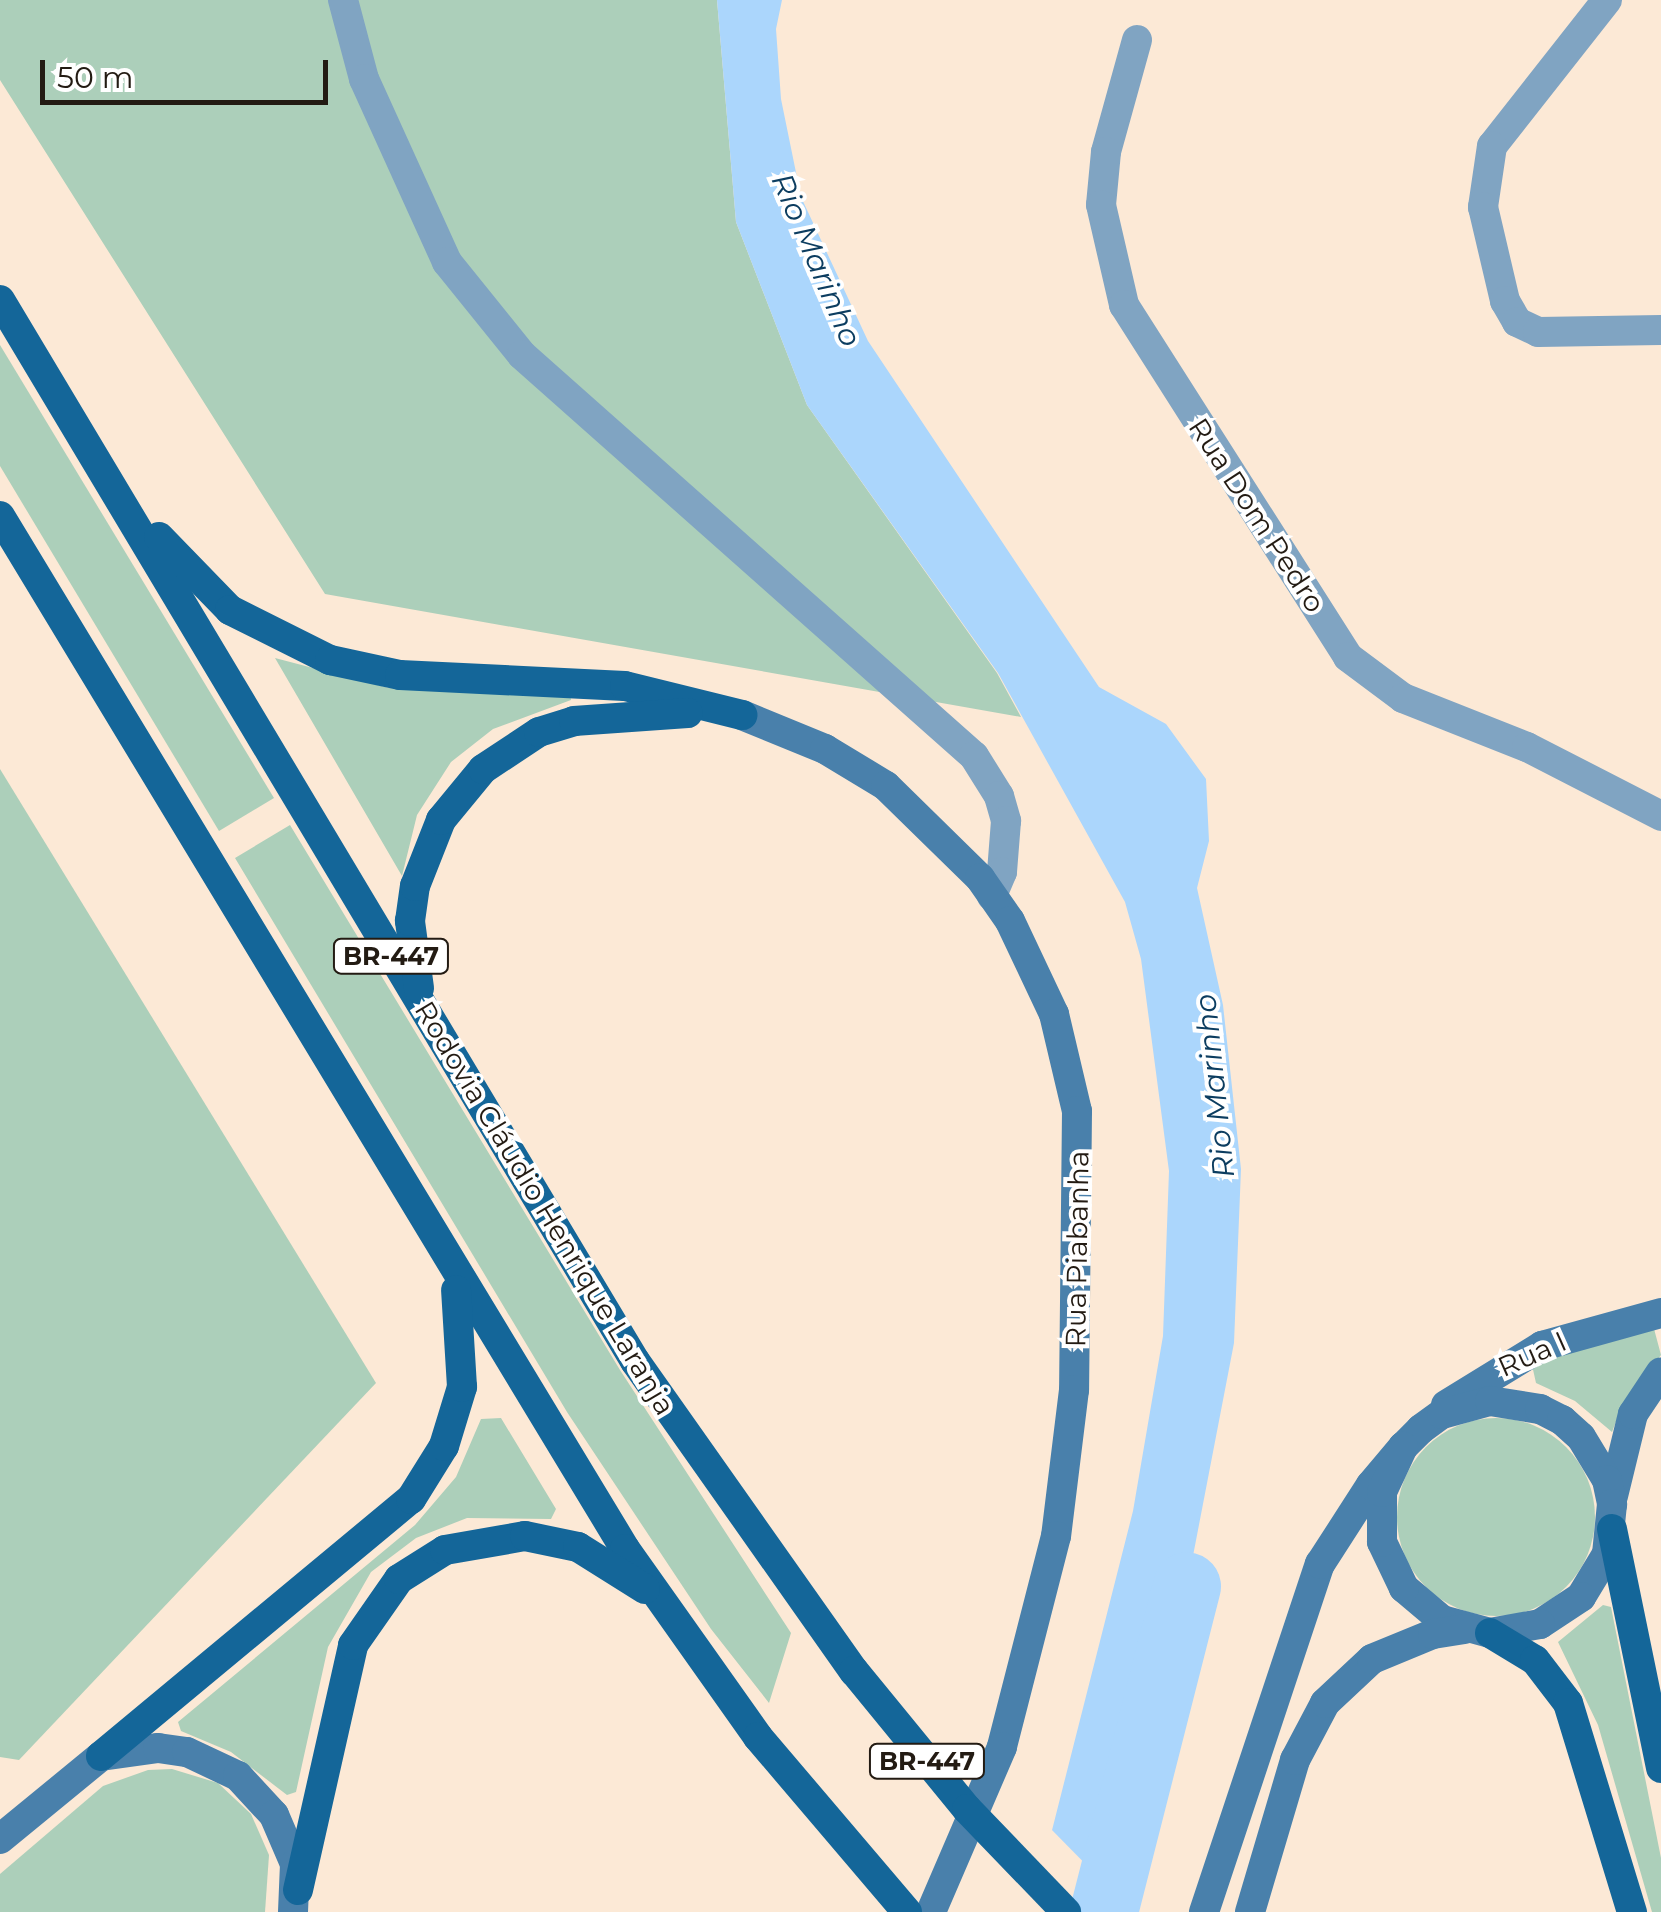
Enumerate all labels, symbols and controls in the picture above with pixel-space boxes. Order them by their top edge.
scale bar [45,40,332,102]
text: 50 m [57,59,134,96]
water label: Rio Marinho [763,168,869,352]
street label: Rua Dom Pedro [1182,412,1332,618]
road number: BR-447 [331,936,451,976]
water label: Rio Marinho [1187,992,1243,1180]
street label: Rodovia Cláudio Henrique Laranja [408,995,682,1421]
street label: Rua Piabanha [1058,1150,1096,1348]
street label: Rua I [1493,1324,1571,1384]
road number: BR-447 [867,1741,987,1781]

